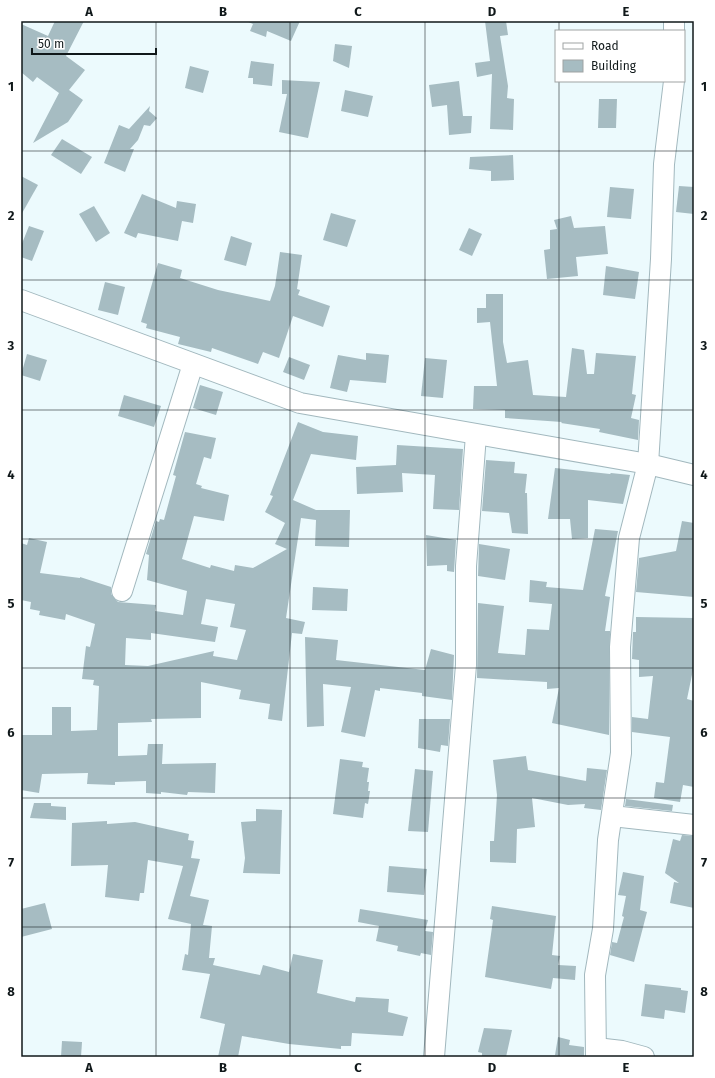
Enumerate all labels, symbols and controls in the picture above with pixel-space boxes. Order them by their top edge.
text: A [84,4,93,19]
text: B [219,4,227,19]
text: C [354,4,362,19]
text: D [488,4,497,19]
text: E [623,4,630,19]
scale bar [32,30,156,56]
legend [555,30,685,82]
text: 50 m [38,37,64,51]
text: Road [591,39,619,53]
text: Building [591,59,637,73]
text: 1 [8,79,14,94]
text: 1 [701,79,707,94]
text: 2 [8,208,15,223]
text: 2 [701,208,708,223]
text: 3 [7,338,15,353]
text: 3 [700,338,708,353]
text: 4 [7,467,15,482]
text: 4 [700,467,708,482]
text: 5 [8,596,15,611]
text: 5 [701,596,708,611]
text: 6 [7,725,15,740]
text: 6 [700,725,708,740]
text: 7 [8,855,14,870]
text: 7 [701,855,707,870]
text: 8 [7,984,15,999]
text: 8 [700,984,708,999]
text: A [84,1060,93,1075]
text: B [219,1060,227,1075]
text: C [354,1060,362,1075]
text: D [488,1060,497,1075]
text: E [623,1060,630,1075]

